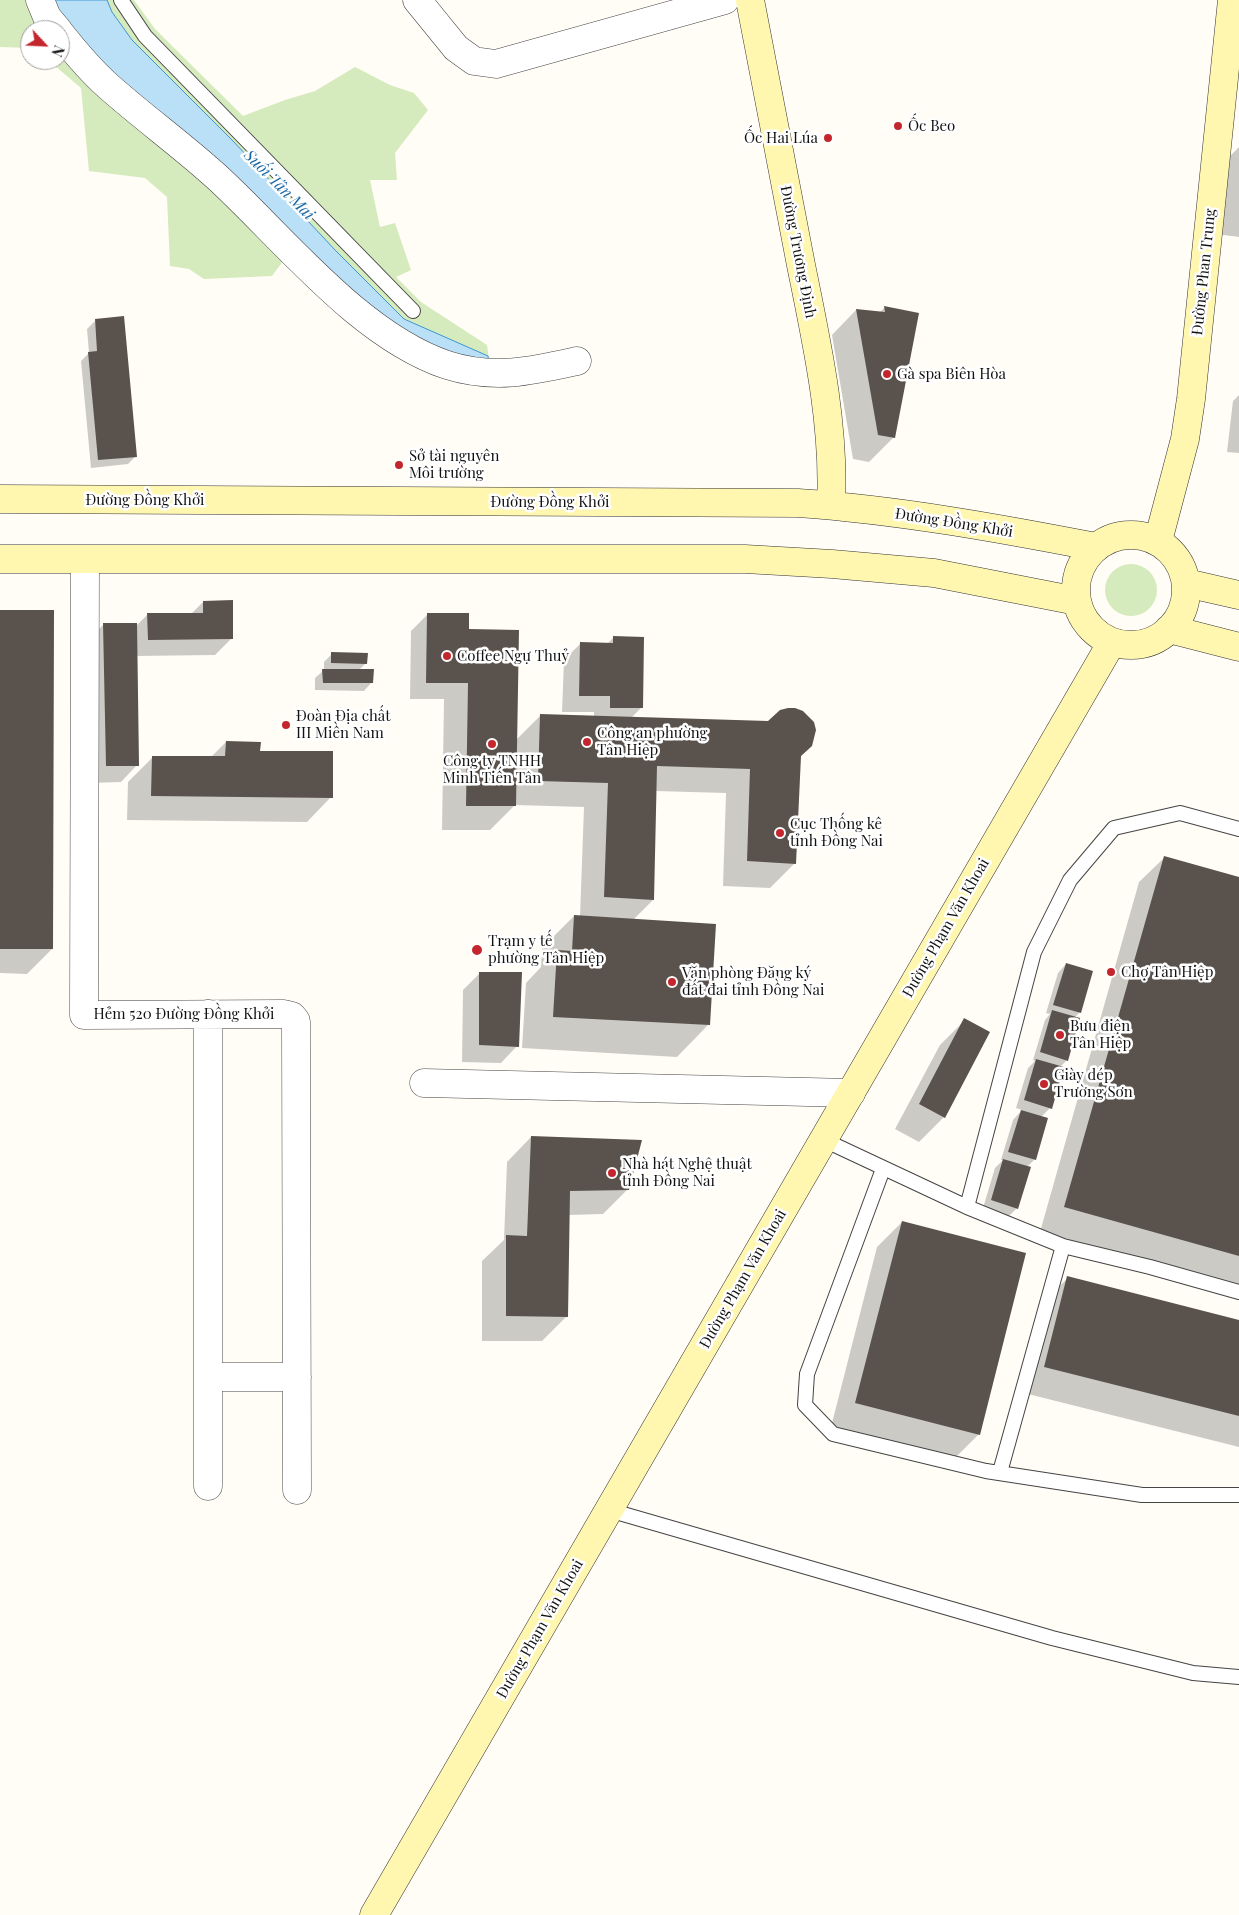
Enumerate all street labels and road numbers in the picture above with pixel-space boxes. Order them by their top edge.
street label: Đường Trương Định [776,184,820,320]
street label: Đường Phan Trung [1188,208,1220,336]
street label: Đường Đồng Khởi [85,491,205,509]
street label: Đường Đồng Khởi [490,493,610,511]
street label: Đường Đồng Khởi [894,505,1014,541]
street label: Đường Phạm Văn Khoai [899,855,993,1001]
street label: Hẻm 520 Đường Đồng Khởi [94,1005,274,1023]
street label: Đường Phạm Văn Khoai [696,1206,790,1352]
street label: Đường Phạm Văn Khoai [493,1556,587,1702]

